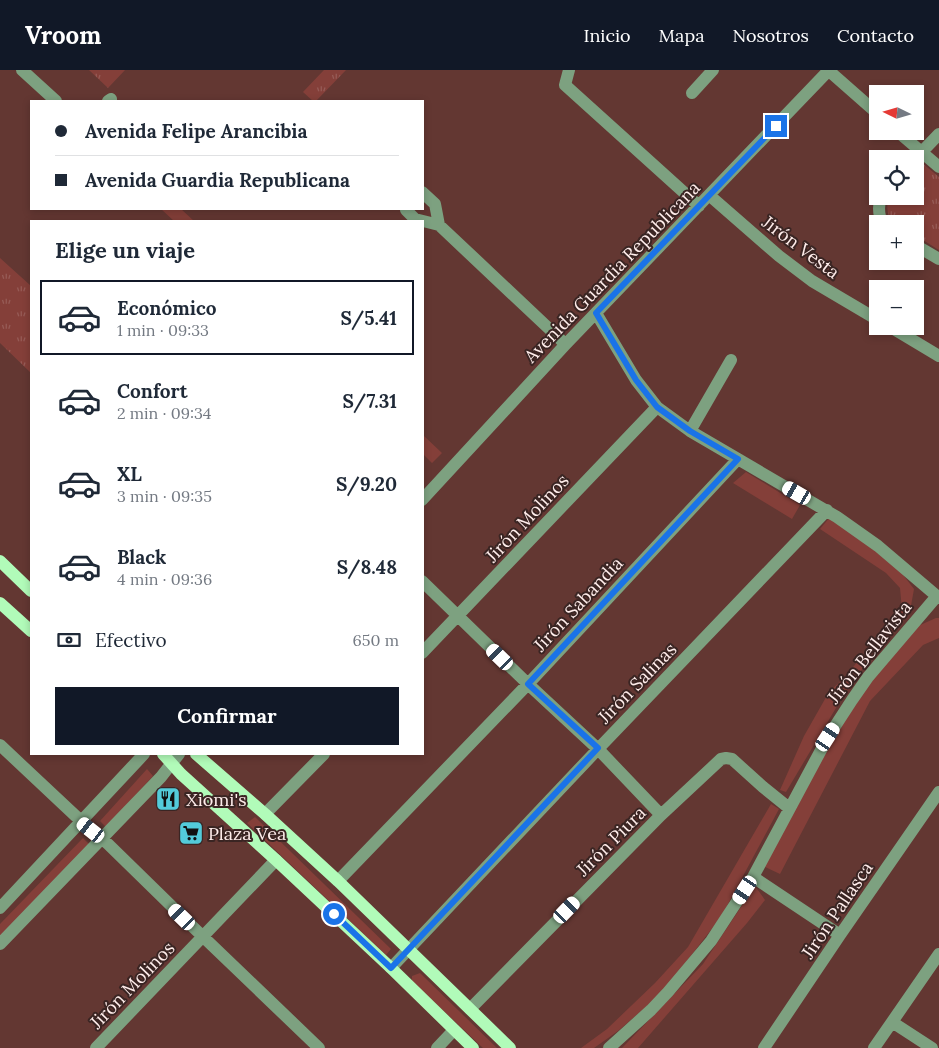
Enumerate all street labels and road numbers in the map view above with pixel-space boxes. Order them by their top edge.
street label: Avenida Guardia Republicana [518,176,705,368]
street label: Jirón Vesta [757,210,844,284]
street label: Jirón Molinos [480,469,574,568]
street label: Jirón Sabandia [528,552,628,657]
street label: Jirón Bellavista [821,596,916,709]
street label: Jirón Salinas [592,638,681,729]
street label: Jirón Piura [571,801,651,881]
street label: Jirón Pallasca [796,857,878,964]
street label: Jirón Molinos [84,937,179,1034]

